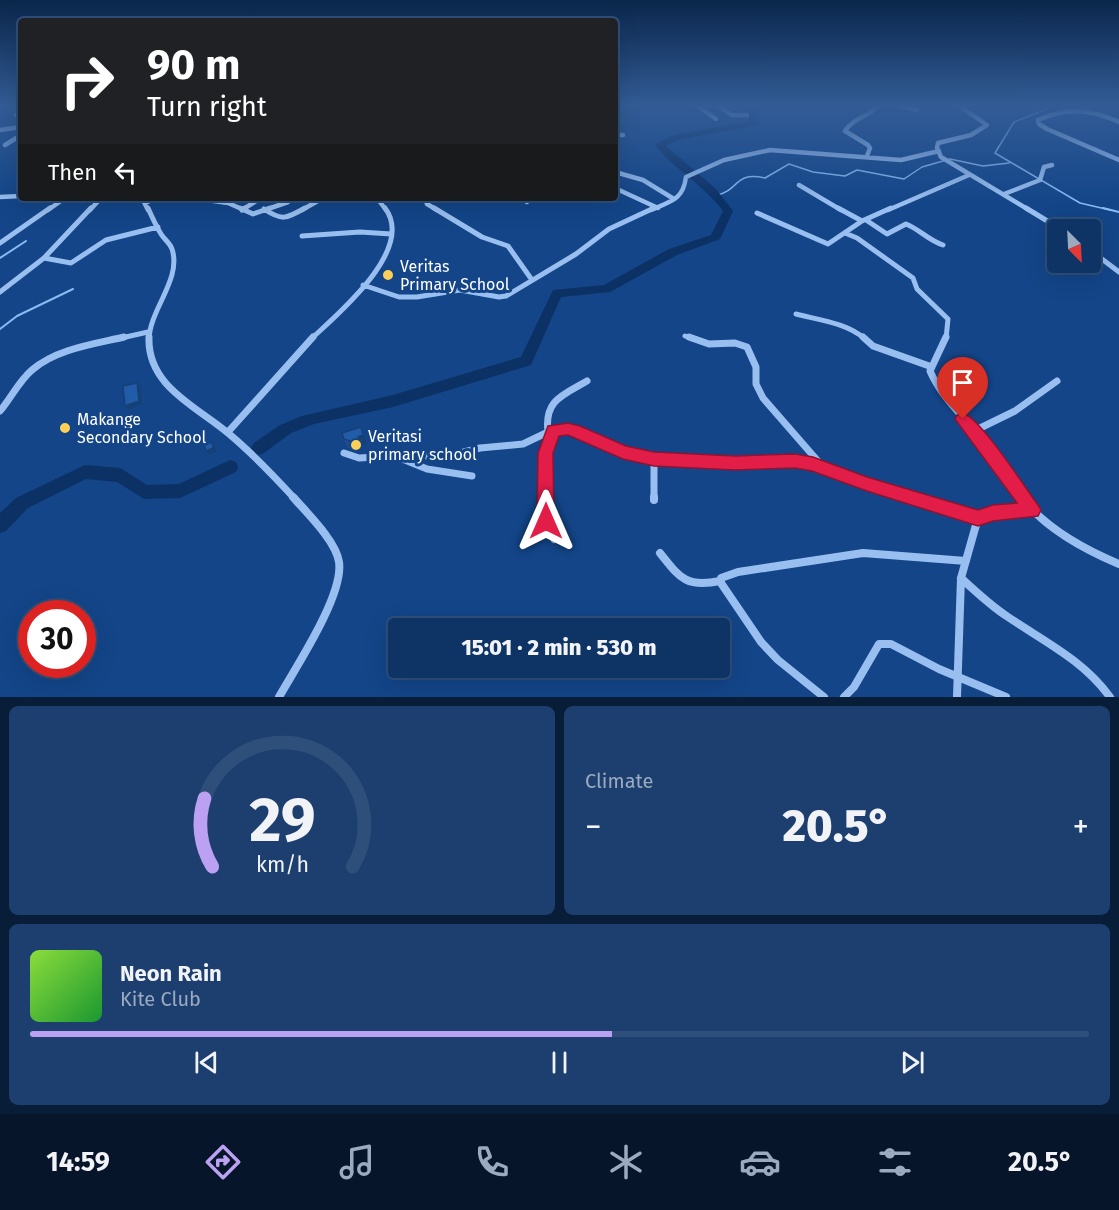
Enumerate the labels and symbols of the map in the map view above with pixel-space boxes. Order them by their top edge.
north arrow [1047,219,1101,273]
place label: Veritas Primary School [400,257,510,294]
marker: Veritas Primary School [381,268,395,282]
pin [937,357,988,419]
place label: Makange Secondary School [77,410,206,447]
marker: Makange Secondary School [58,421,72,435]
place label: Veritasi primary school [368,427,477,464]
marker: Veritasi primary school [349,438,363,452]
position arrow [514,489,578,553]
speed limit sign: 30 [18,600,96,678]

